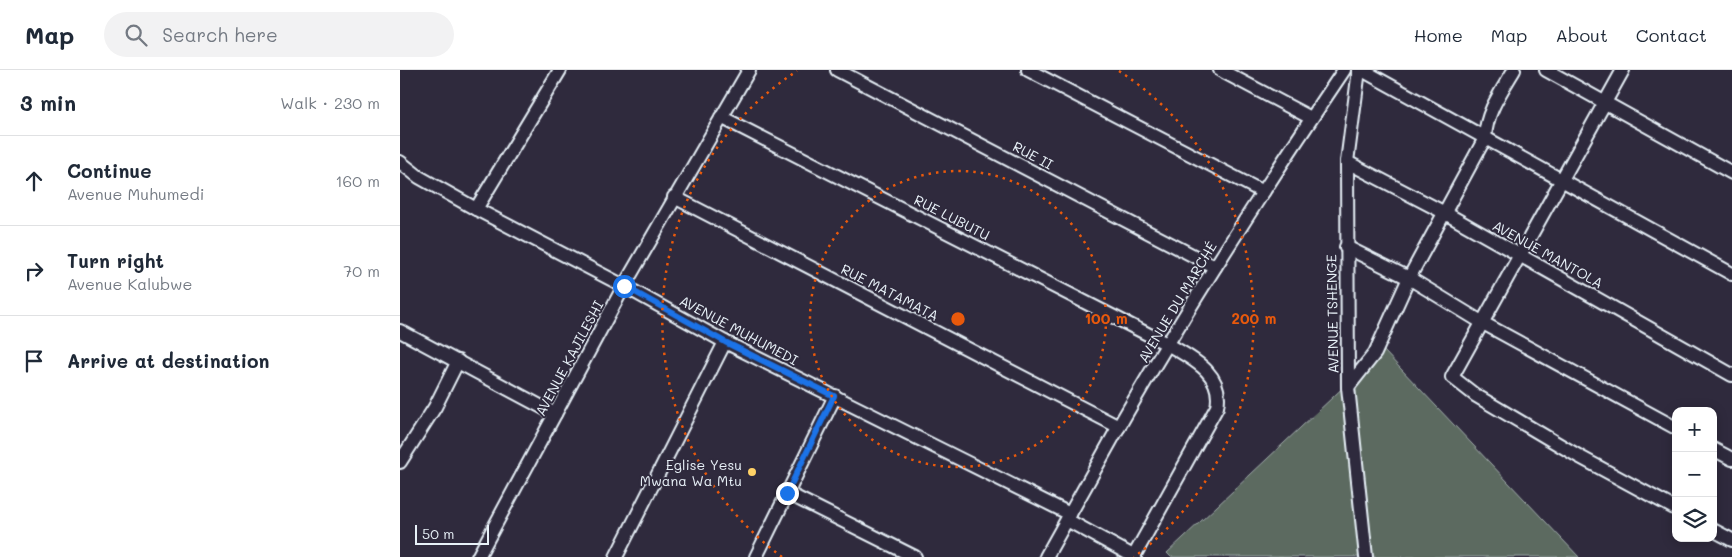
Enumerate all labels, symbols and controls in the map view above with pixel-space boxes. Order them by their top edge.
search box [104,12,454,57]
text: Map [25,19,74,50]
icon: search [122,21,150,49]
text: Search here [162,22,278,47]
text: Home [1414,23,1463,47]
text: Map [1491,23,1527,47]
text: About [1555,23,1608,47]
text: Contact [1636,23,1707,47]
text: 3 min [20,89,76,116]
text: Walk · 230 m [280,92,380,113]
street label: RUE II [1010,137,1056,173]
text: Continue [67,158,152,183]
icon: ahead [20,167,48,195]
text: 160 m [335,170,380,191]
text: Avenue Muhumedi [67,183,204,204]
street label: RUE LUBUTU [911,190,993,244]
street label: AVENUE MANTOLA [1489,216,1607,292]
street label: AVENUE DU MARCHÉ [1133,238,1221,366]
text: Turn right [67,248,164,273]
street label: AVENUE TSHENGE [1321,254,1343,374]
icon: right [20,257,48,285]
street label: RUE MATAMATA [838,259,942,325]
text: 70 m [343,260,380,281]
text: Avenue Kalubwe [67,273,192,294]
route start [613,275,636,298]
street label: AVENUE MUHUMEDI [676,291,802,369]
street label: AVENUE KAJILESHI [531,297,607,419]
text: 100 m [1084,308,1128,328]
text: 200 m [1232,308,1277,328]
centre of rings [949,310,967,328]
icon: arrive [20,347,48,375]
text: Arrive at destination [67,348,270,373]
map controls [1672,407,1717,542]
button: + [1672,407,1717,452]
button: − [1672,452,1717,497]
place label: Eglise Yesu Mwana Wa Mtu [640,455,742,490]
marker: Eglise Yesu Mwana Wa Mtu [746,466,758,478]
route end [776,482,799,505]
button: layers [1672,497,1717,542]
scale bar [415,522,489,545]
text: 50 m [422,524,454,543]

